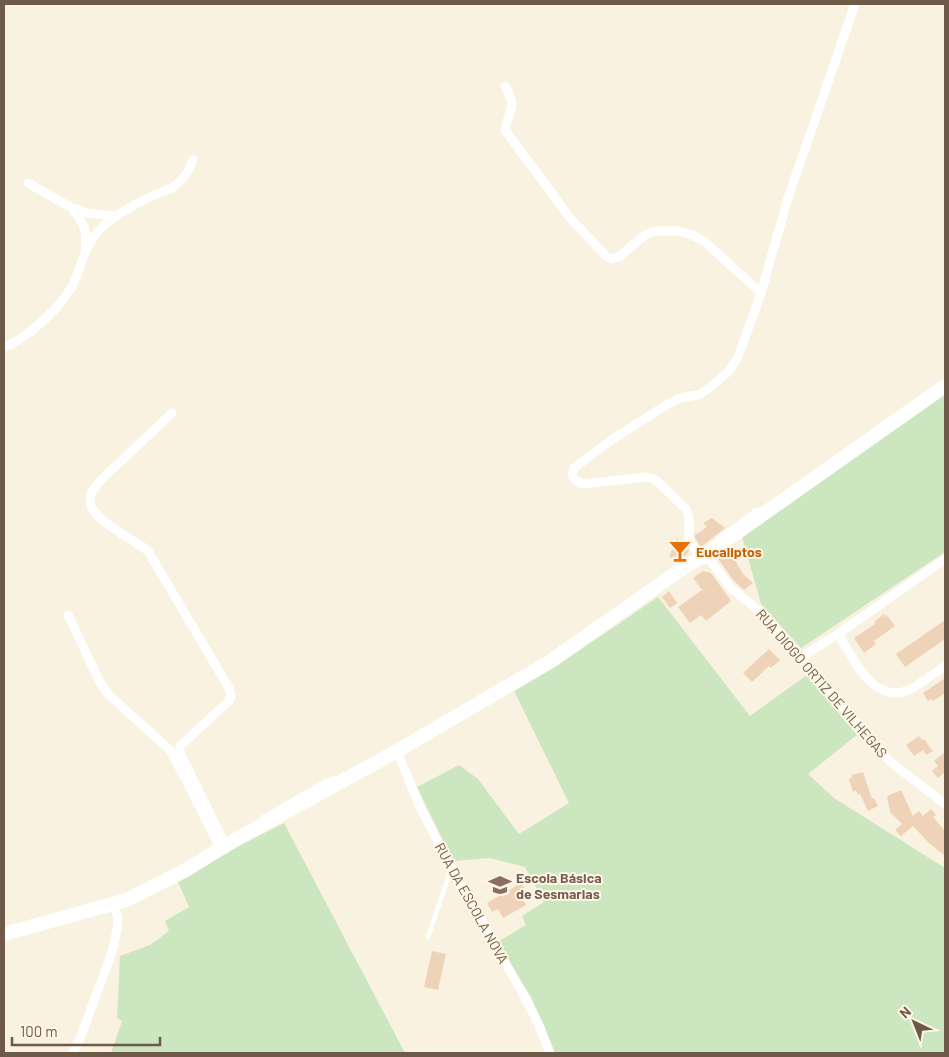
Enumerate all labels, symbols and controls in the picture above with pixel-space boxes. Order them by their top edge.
bar icon: Eucaliptos [667,538,693,564]
place label: Eucaliptos [696,543,762,560]
street label: RUA DIOGO ORTIZ DE VILHEGAS [753,605,891,761]
street label: RUA DA ESCOLA NOVA [432,840,513,967]
place label: Escola Básica de Sesmarias [516,869,602,902]
school or university icon: Escola Básica de Sesmarias [487,872,513,898]
north arrow [889,997,939,1047]
text: N [896,1003,914,1022]
scale bar [12,1014,160,1046]
text: 100 m [20,1022,58,1040]

